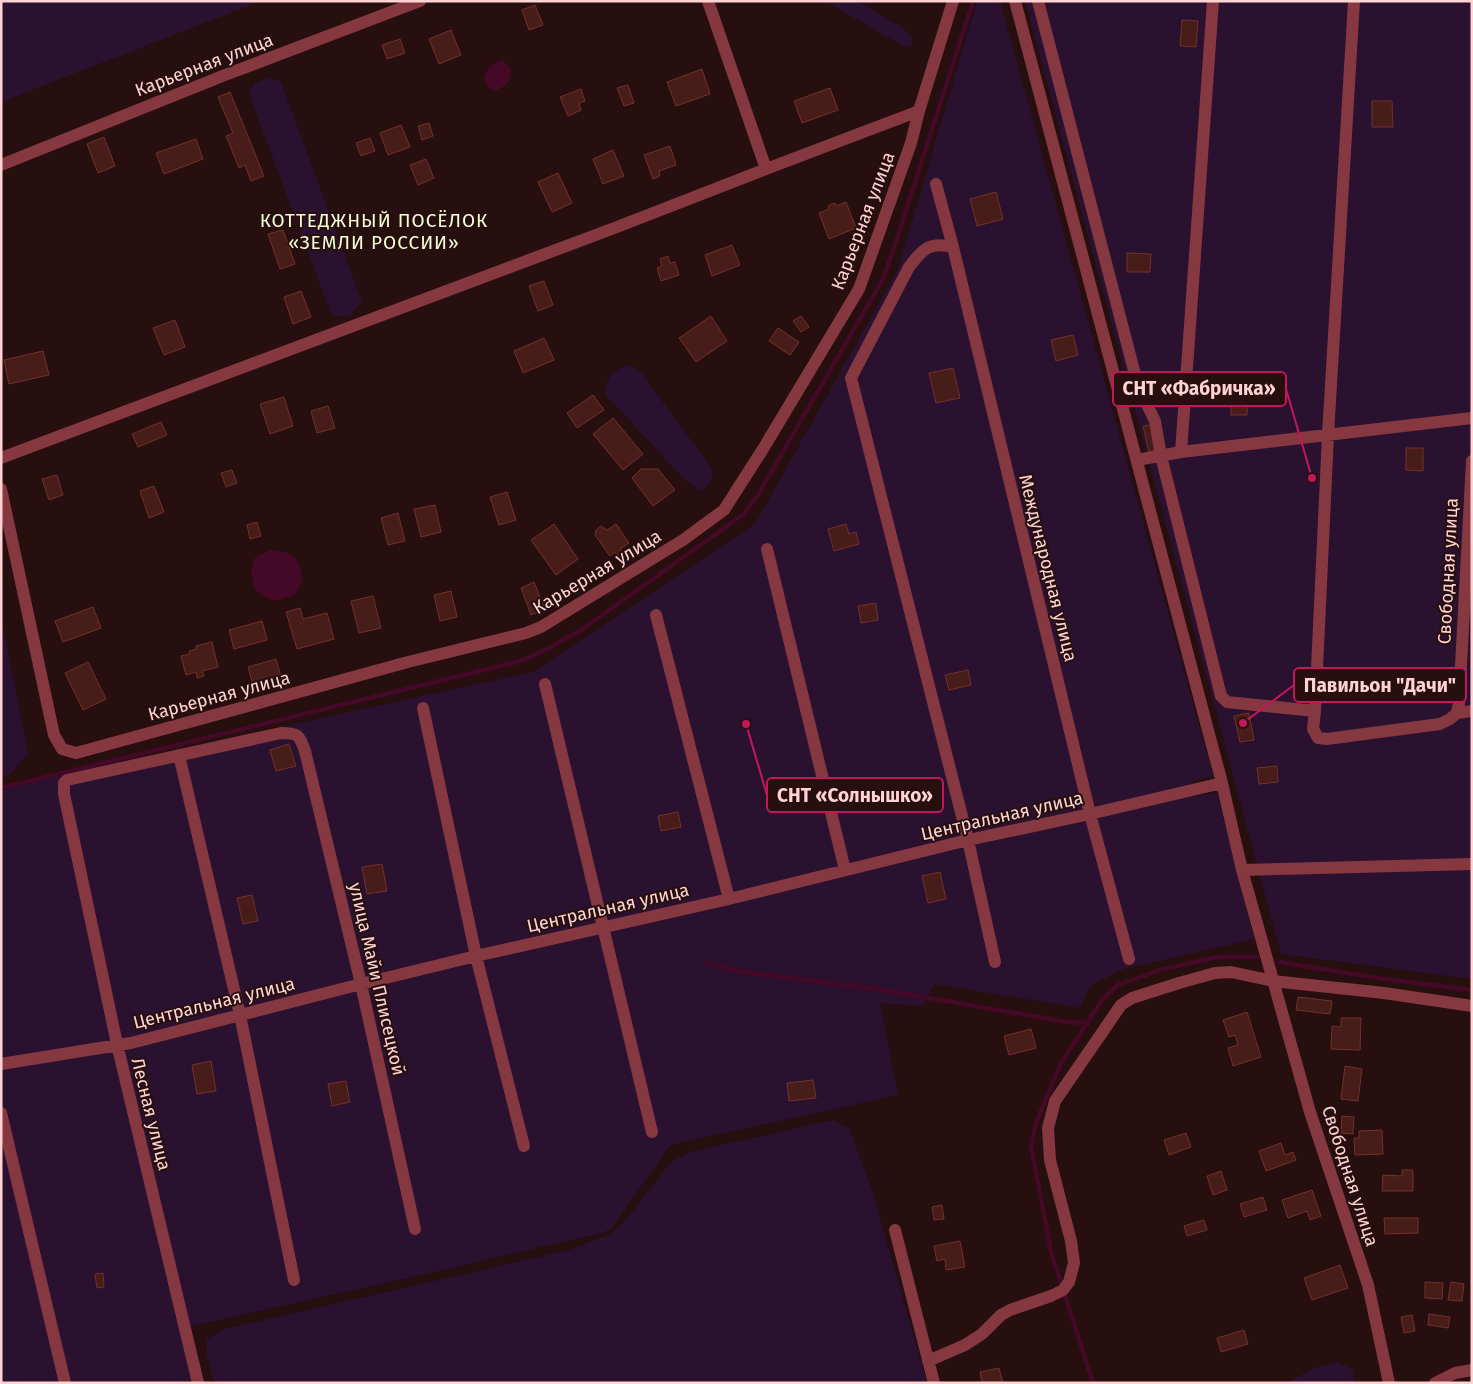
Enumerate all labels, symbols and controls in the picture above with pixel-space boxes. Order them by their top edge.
street label: Карьерная улица [132,29,276,101]
street label: Карьерная улица [827,149,899,293]
district label: КОТТЕДЖНЫЙ ПОСЁЛОК «ЗЕМЛИ РОССИИ» [260,209,488,254]
callout: СНТ «Фабричка» [1113,372,1286,406]
text: СНТ «Фабричка» [1122,377,1276,400]
street label: Международная улица [1014,472,1082,664]
street label: Свободная улица [1433,497,1463,645]
street label: Карьерная улица [529,525,665,619]
street label: Карьерная улица [146,666,292,726]
callout: Павильон "Дачи" [1294,668,1466,702]
text: Павильон "Дачи" [1304,674,1456,697]
callout: СНТ «Солнышко» [767,778,943,812]
text: СНТ «Солнышко» [777,784,933,807]
street label: Центральная улица [919,787,1085,845]
street label: Центральная улица [525,879,691,937]
street label: улица Майи Плисецкой [344,880,410,1078]
street label: Центральная улица [131,972,297,1034]
street label: Лесная улица [126,1055,176,1173]
street label: Свободная улица [1317,1103,1383,1249]

